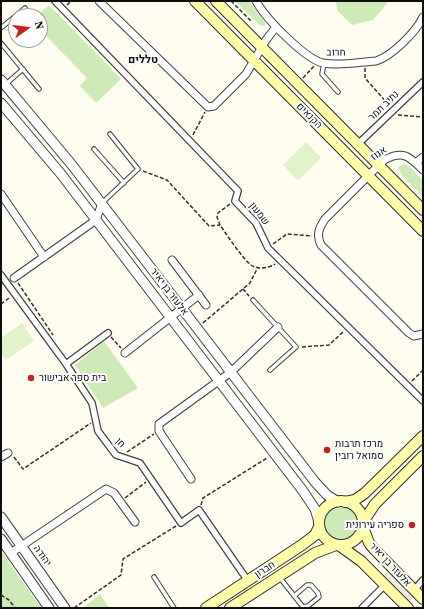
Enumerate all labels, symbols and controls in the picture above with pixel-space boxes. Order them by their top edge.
north arrow [8,8,48,48]
text: N [31,20,47,31]
street label: חרוב [326,47,346,59]
district label: טללים [128,53,158,67]
street label: נתיב תמר [366,88,402,124]
street label: הקנאים [294,101,324,131]
street label: אגוז [369,144,389,164]
street label: שמעון [246,200,272,228]
street label: אלעזר בן יאיר [147,266,191,318]
place label: בית ספר אבישור [39,372,106,384]
marker: בית ספר אבישור [26,373,36,383]
street label: חן [113,436,127,450]
place label: מרכז תרבות סמואל רובין [335,438,384,462]
marker: מרכז תרבות סמואל רובין [322,445,332,455]
place label: ספריה עירונית [346,519,404,531]
marker: ספריה עירונית [407,520,417,530]
street label: אלעזר בן יאיר [367,540,413,590]
street label: יהודה [31,543,53,569]
street label: חברון [252,559,278,581]

